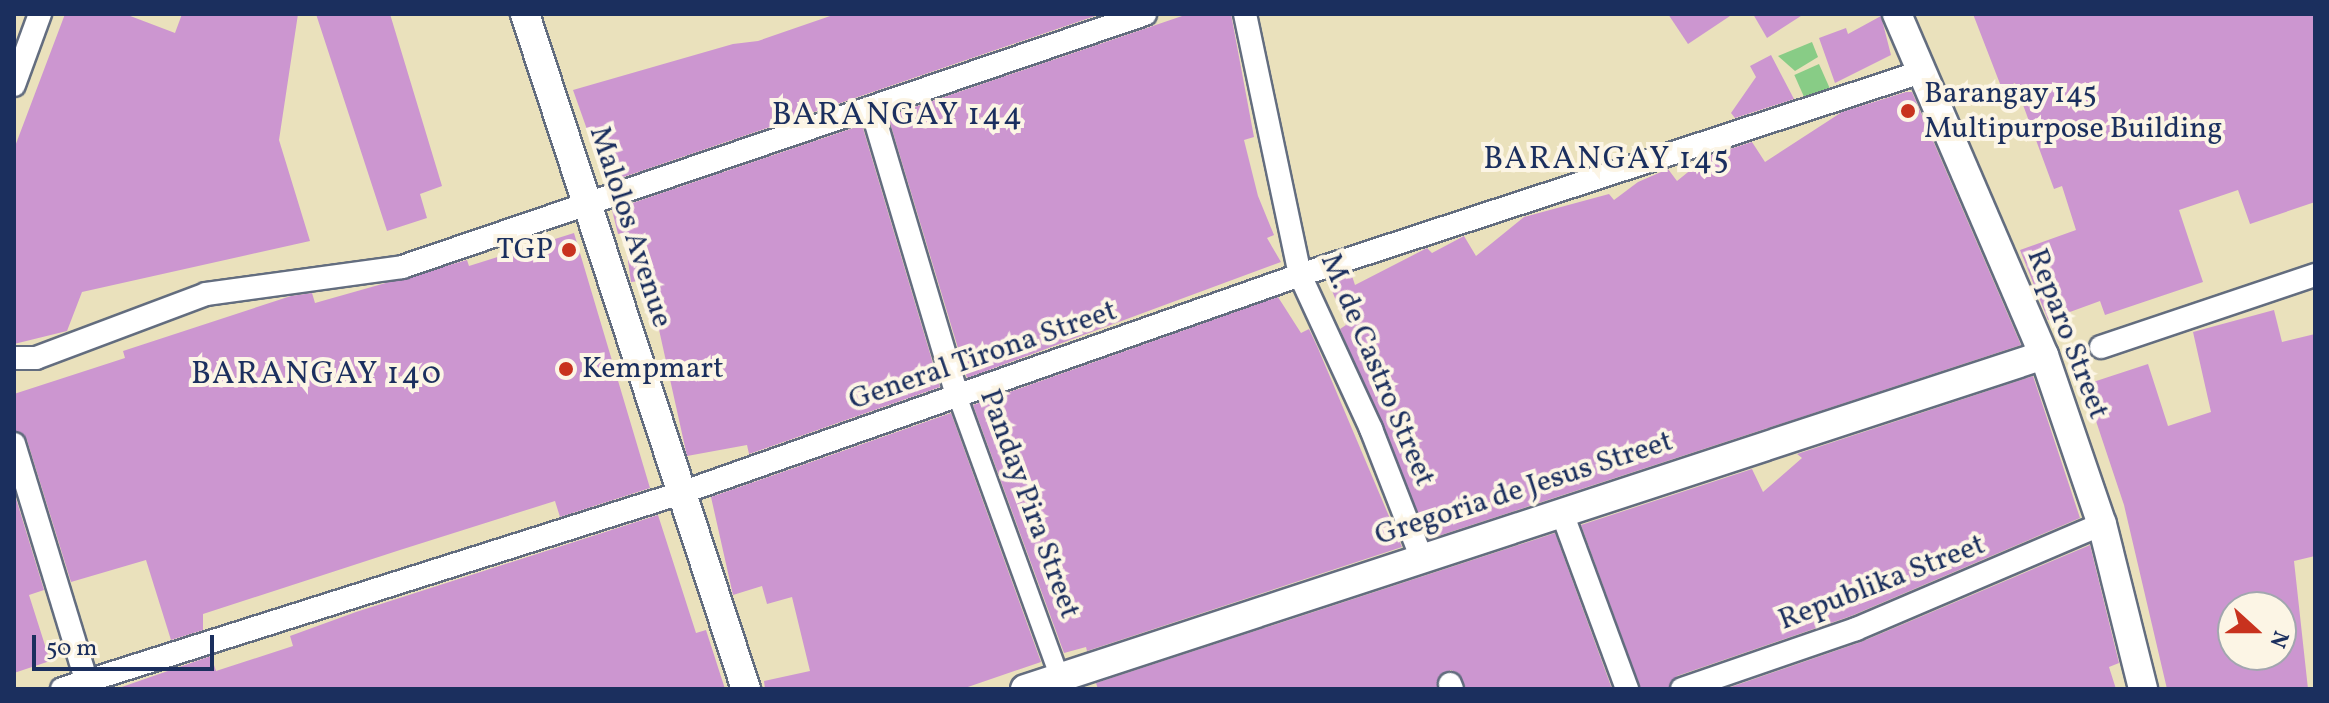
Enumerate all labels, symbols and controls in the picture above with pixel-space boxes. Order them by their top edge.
place label: Barangay 145 Multipurpose Building [1924,76,2222,146]
district label: BARANGAY 144 [771,97,1025,135]
marker: Barangay 145 Multipurpose Building [1899,102,1917,120]
street label: Malolos Avenue [581,122,679,332]
district label: BARANGAY 145 [1483,141,1731,179]
place label: TGP [496,232,553,268]
marker: TGP [560,241,578,259]
street label: Reparo Street [2018,244,2116,424]
street label: M. de Castro Street [1312,248,1442,492]
street label: General Tirona Street [844,293,1122,419]
place label: Kempmart [582,351,724,387]
district label: BARANGAY 140 [191,356,443,394]
marker: Kempmart [557,360,575,378]
street label: Panday Pira Street [971,384,1087,624]
street label: Gregoria de Jesus Street [1371,424,1677,554]
street label: Republika Street [1774,527,1990,639]
north arrow [2217,591,2297,671]
scale bar [36,619,218,669]
text: N [2261,626,2295,652]
text: 50 m [46,632,98,666]

